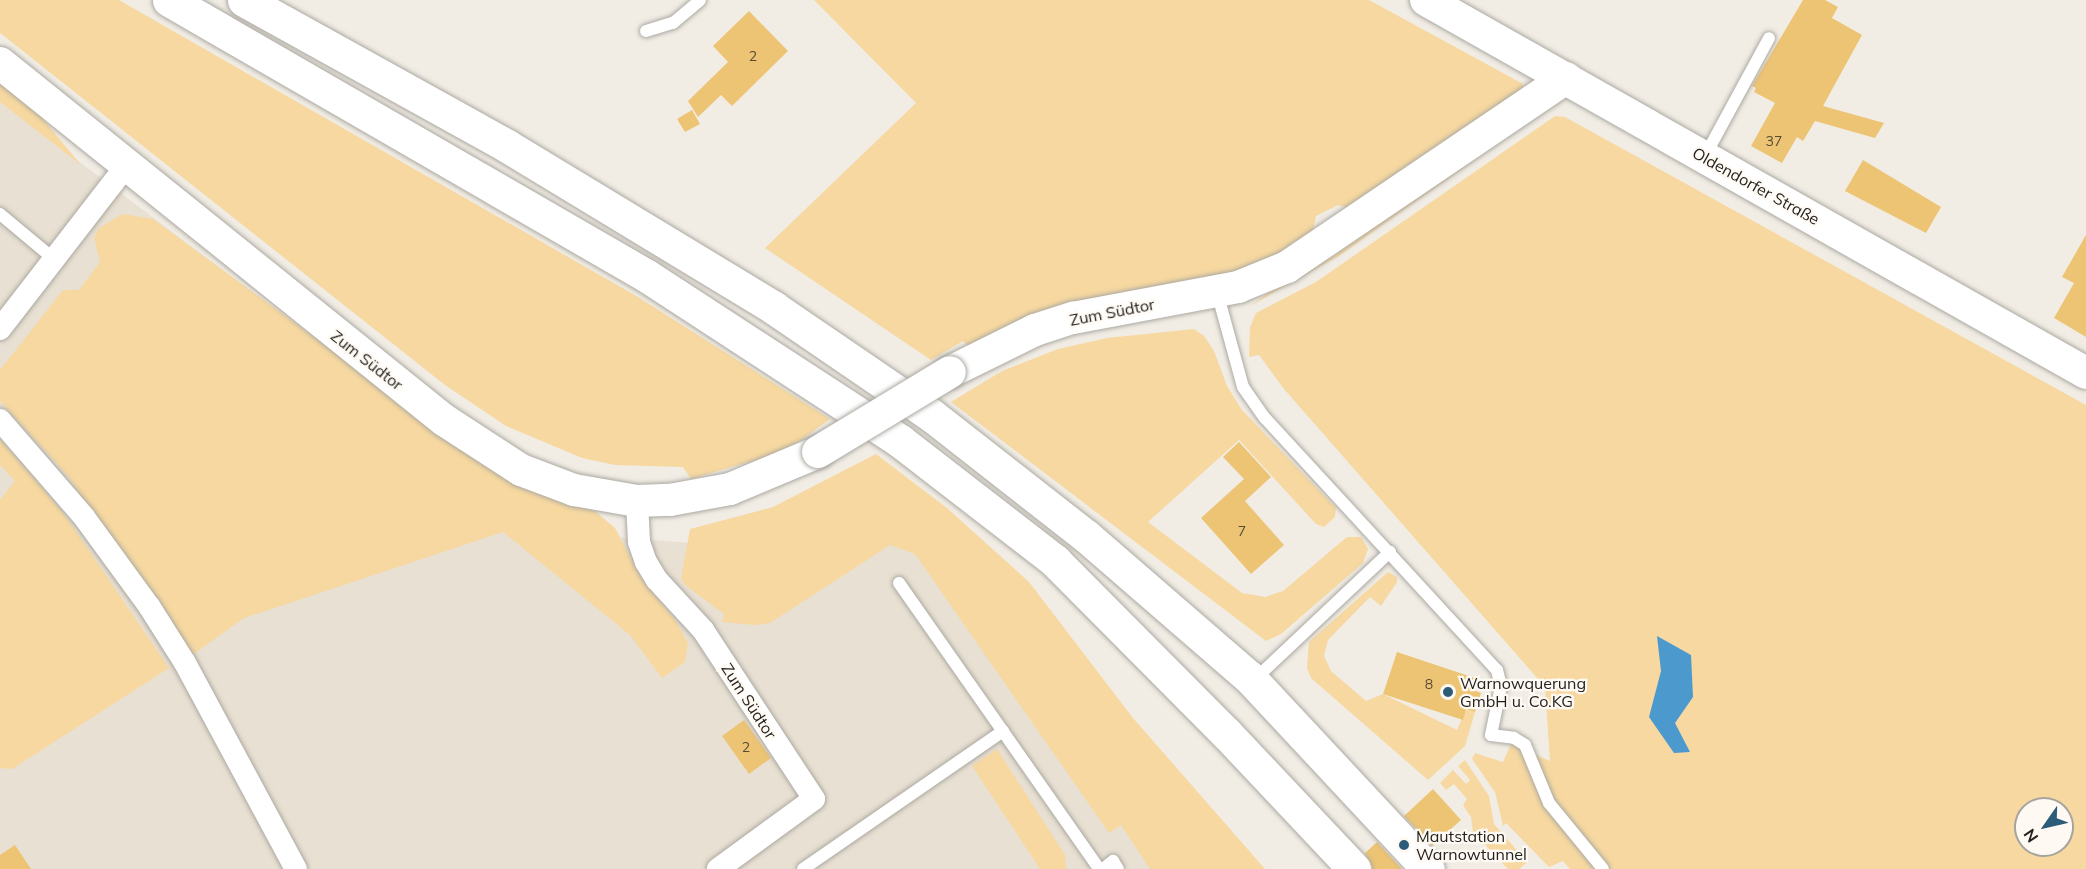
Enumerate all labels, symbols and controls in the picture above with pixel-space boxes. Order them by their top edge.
house number: 2 [749,48,757,64]
house number: 37 [1766,133,1782,149]
street label: Oldendorfer Straße [1689,143,1823,229]
street label: Zum Südtor [1068,294,1156,330]
street label: Zum Südtor [327,326,407,394]
house number: 7 [1238,523,1246,539]
street label: Zum Südtor [718,660,780,742]
place label: Warnowquerung GmbH u. Co.KG [1460,673,1586,711]
house number: 8 [1425,676,1433,692]
marker: Warnowquerung GmbH u. Co.KG [1441,685,1455,699]
house number: 2 [742,739,750,755]
north arrow [2014,797,2074,857]
text: N [2019,825,2042,847]
place label: Mautstation Warnowtunnel [1416,826,1527,864]
marker: Mautstation Warnowtunnel [1397,838,1411,852]

